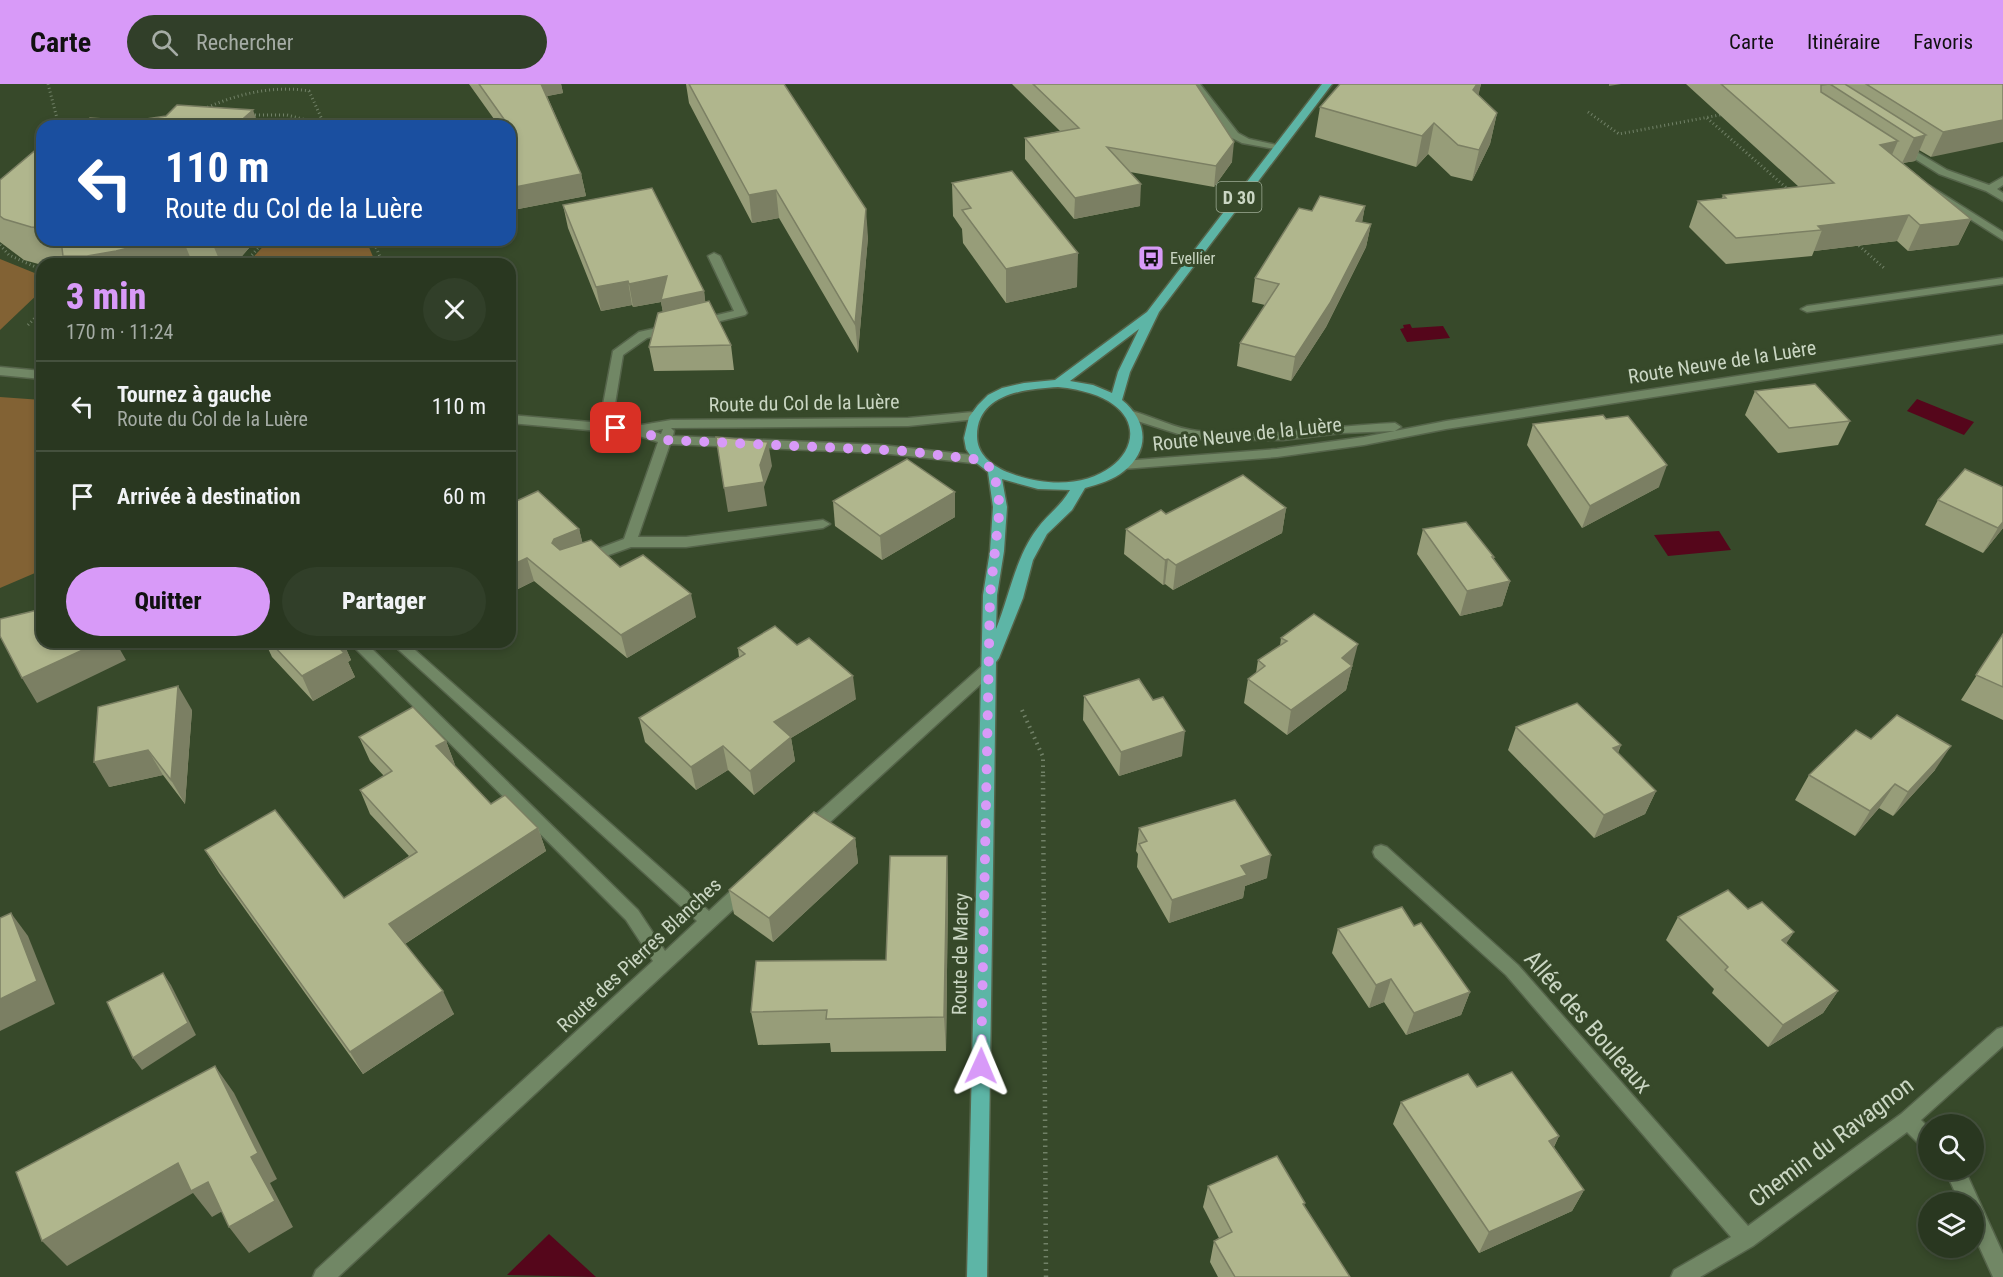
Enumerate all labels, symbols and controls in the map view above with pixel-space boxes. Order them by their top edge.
search box [127,15,547,69]
text: Carte [30,26,91,59]
icon: search [148,26,181,59]
text: Rechercher [196,30,293,55]
text: Carte [1729,30,1774,54]
text: Itinéraire [1807,30,1880,54]
text: Favoris [1913,30,1973,54]
text: 110 m [165,143,270,192]
icon: left [66,144,144,222]
road number: D 30 [1216,182,1262,212]
text: Route du Col de la Luère [165,193,423,225]
bus stop icon: Evellier [1136,243,1166,273]
place label: Evellier [1170,249,1216,268]
text: 3 min [66,276,146,318]
button: close [423,278,486,341]
text: 170 m · 11:24 [66,320,173,344]
street label: Route Neuve de la Luère [1626,335,1818,389]
text: Tournez à gauche [117,382,271,407]
street label: Route du Col de la Luère [708,389,900,417]
icon: left [66,390,99,423]
text: 110 m [432,394,486,419]
pin [590,402,641,453]
text: Route du Col de la Luère [117,407,308,431]
icon: arrive [599,411,632,444]
street label: Route Neuve de la Luère [1151,412,1343,456]
icon: arrive [66,480,99,513]
text: Arrivée à destination [117,484,301,509]
text: 60 m [443,484,486,509]
button: Quitter [66,567,270,636]
button: Partager [282,567,486,636]
street label: Route des Pierres Blanches [552,873,726,1037]
street label: Route de Marcy [947,893,973,1015]
street label: Allée des Bouleaux [1519,945,1657,1099]
position arrow [949,1034,1013,1098]
street label: Chemin du Ravagnon [1743,1071,1919,1213]
map controls [1918,1114,1984,1258]
button: search [1918,1114,1984,1180]
button: layers [1918,1192,1984,1258]

